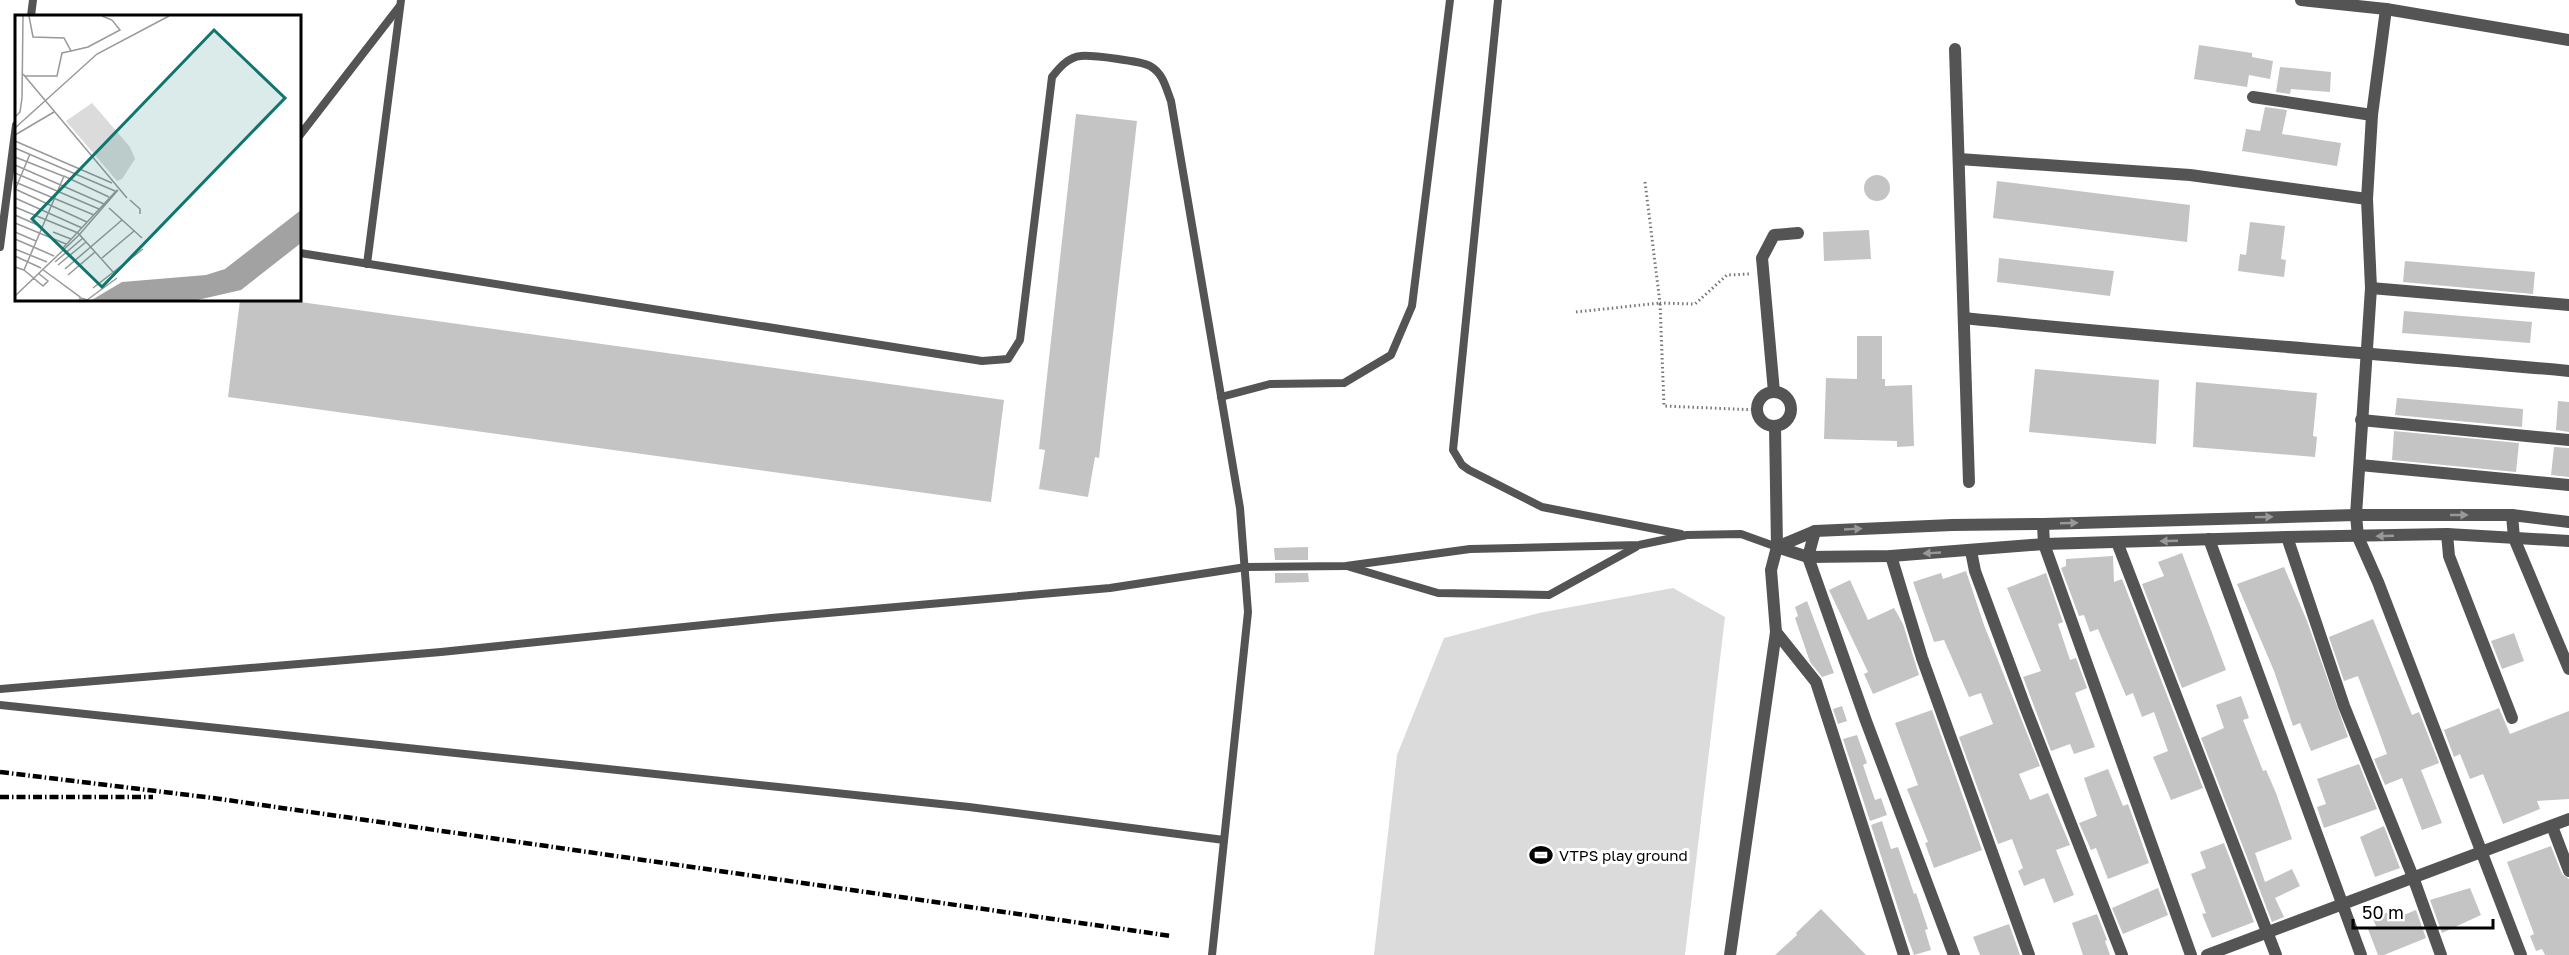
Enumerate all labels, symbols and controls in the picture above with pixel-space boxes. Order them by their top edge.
inset map [15,15,302,302]
one-way arrow [2449,510,2468,520]
one-way arrow [2254,512,2273,522]
one-way arrow [2060,519,2079,528]
one-way arrow [1844,525,1863,534]
one-way arrow [2375,531,2394,541]
one-way arrow [2159,536,2178,545]
one-way arrow [1923,549,1942,558]
sports icon: VTPS play ground [1528,842,1554,868]
place label: VTPS play ground [1559,846,1688,864]
scale bar [2353,892,2492,930]
text: 50 m [2362,901,2404,923]

